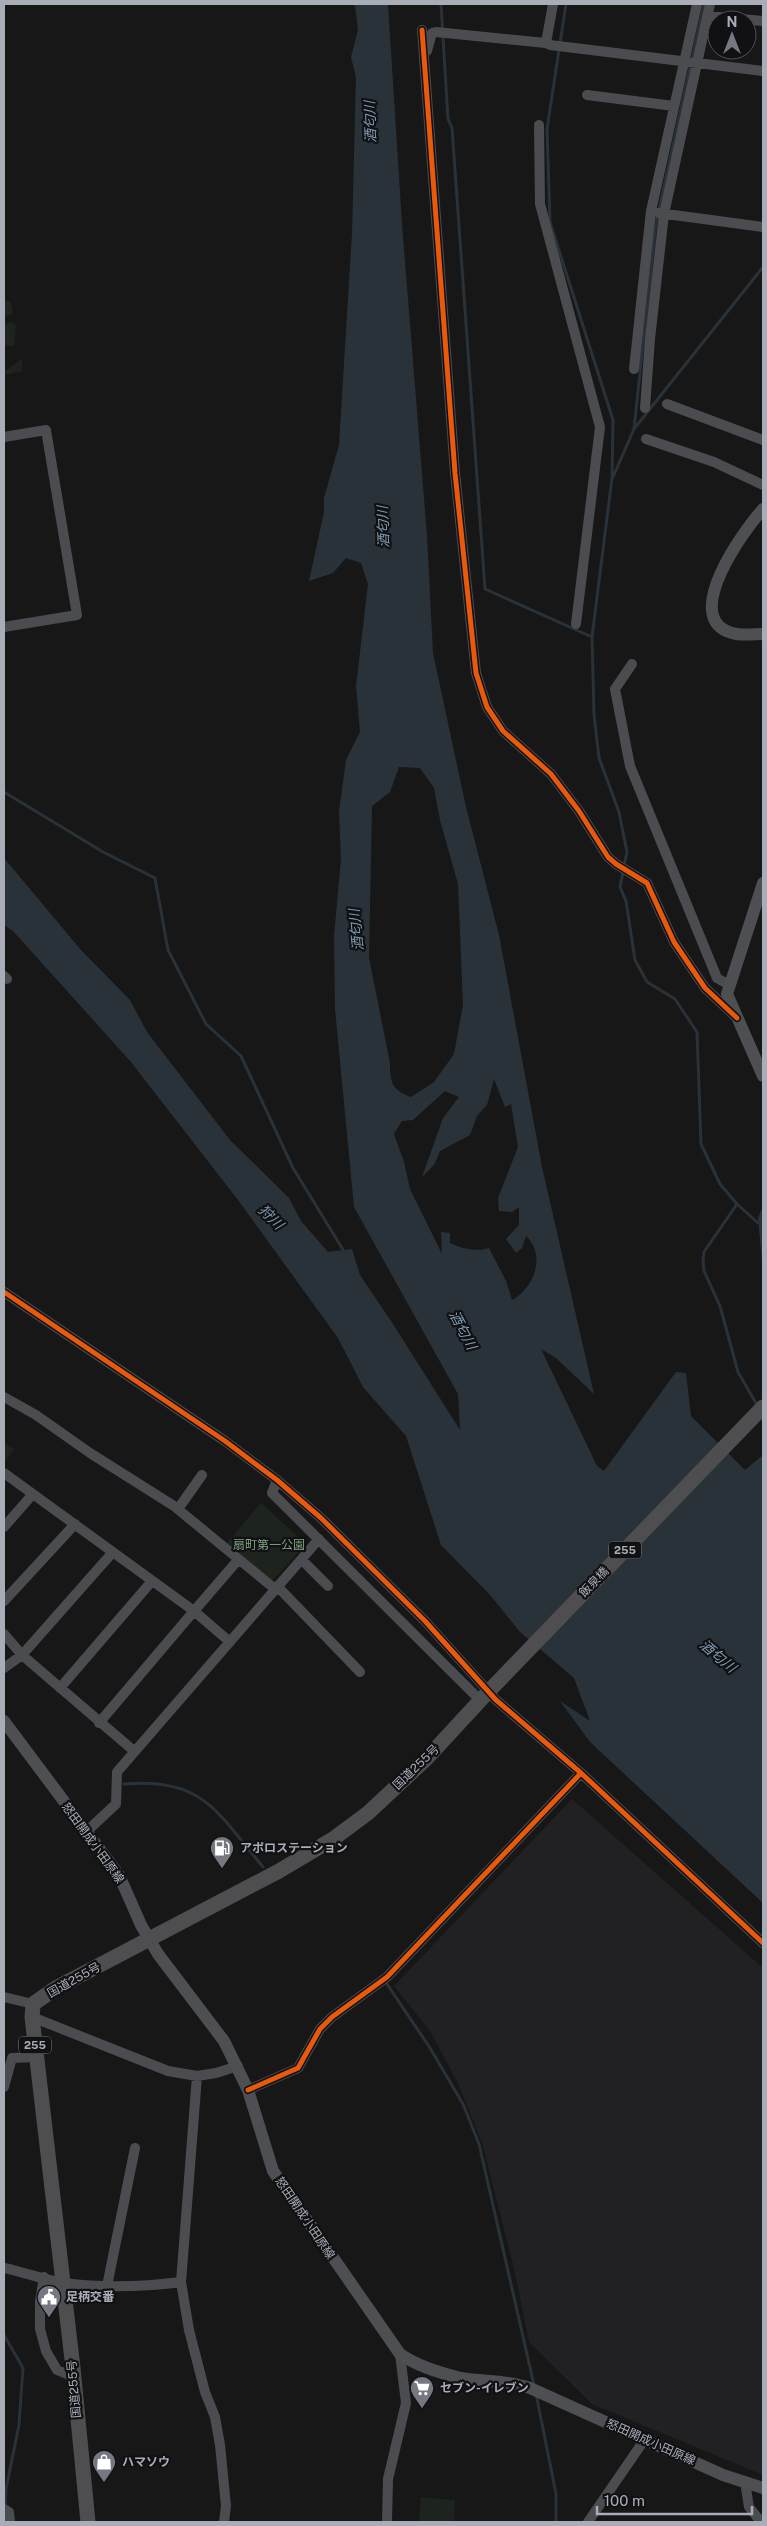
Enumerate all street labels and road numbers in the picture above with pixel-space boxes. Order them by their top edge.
road number: 255 [609,1542,641,1558]
street label: 飯泉橋 [576,1564,612,1600]
street label: 国道255号 [390,1742,442,1792]
street label: 怒田開成小田原線 [59,1800,127,1886]
street label: 国道255号 [45,1960,103,2000]
road number: 255 [19,2036,51,2054]
street label: 怒田開成小田原線 [272,2174,338,2262]
street label: 国道255号 [64,2359,84,2419]
street label: 怒田開成小田原線 [604,2416,698,2468]

